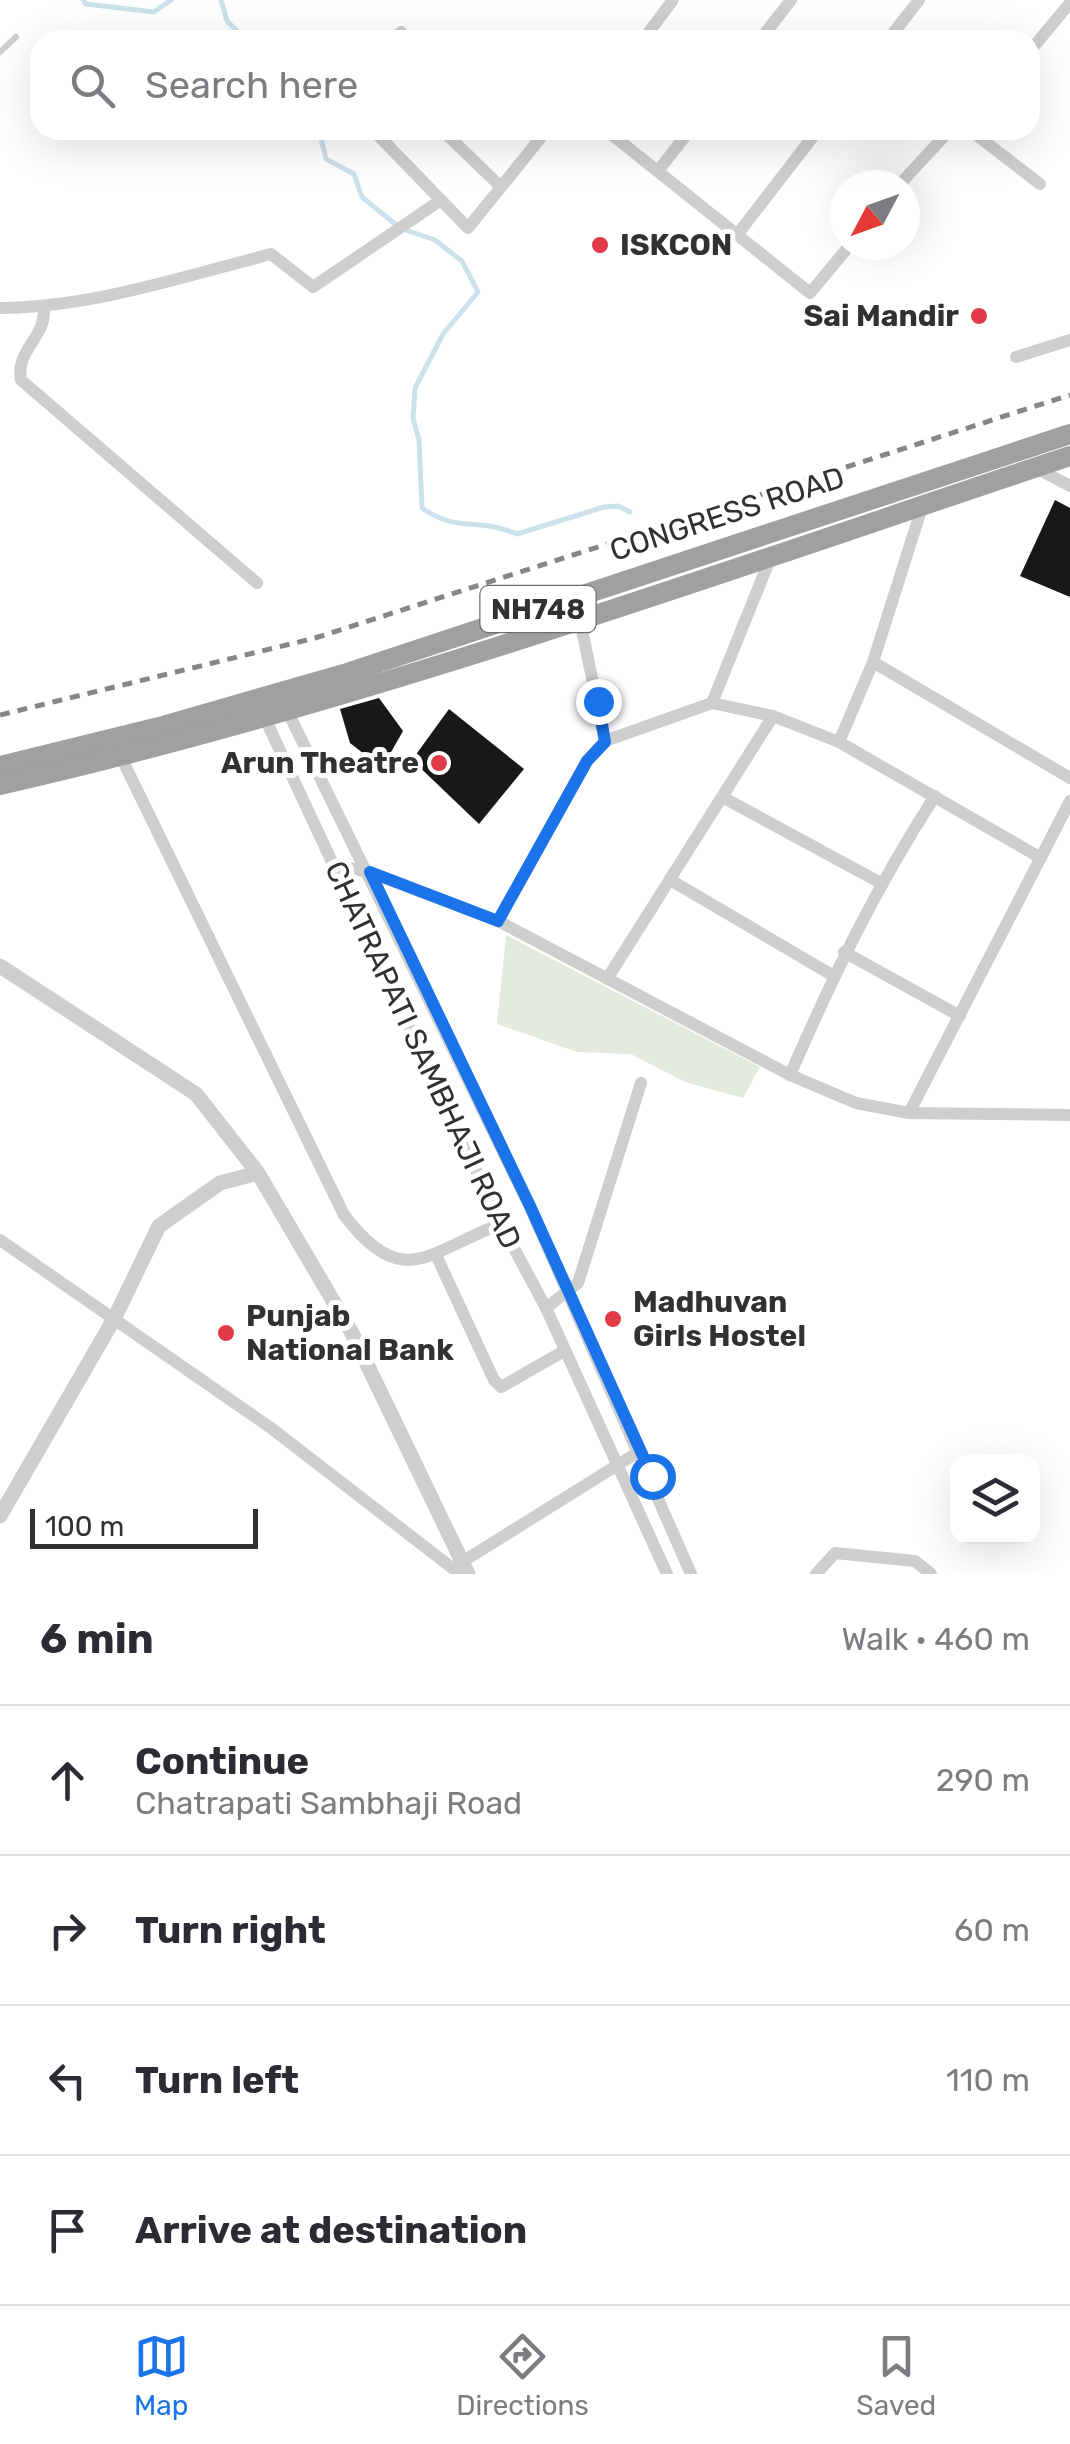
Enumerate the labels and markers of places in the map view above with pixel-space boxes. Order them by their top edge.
place label: ISKCON [620,227,732,263]
marker: ISKCON [589,234,611,256]
place label: Sai Mandir [803,298,959,334]
marker: Sai Mandir [968,305,990,327]
place label: Arun Theatre [221,745,419,781]
marker: Arun Theatre [428,752,450,774]
place label: Madhuvan Girls Hostel [633,1284,806,1354]
place label: Punjab National Bank [246,1298,454,1368]
marker: Madhuvan Girls Hostel [602,1308,624,1330]
marker: Punjab National Bank [215,1322,237,1344]

